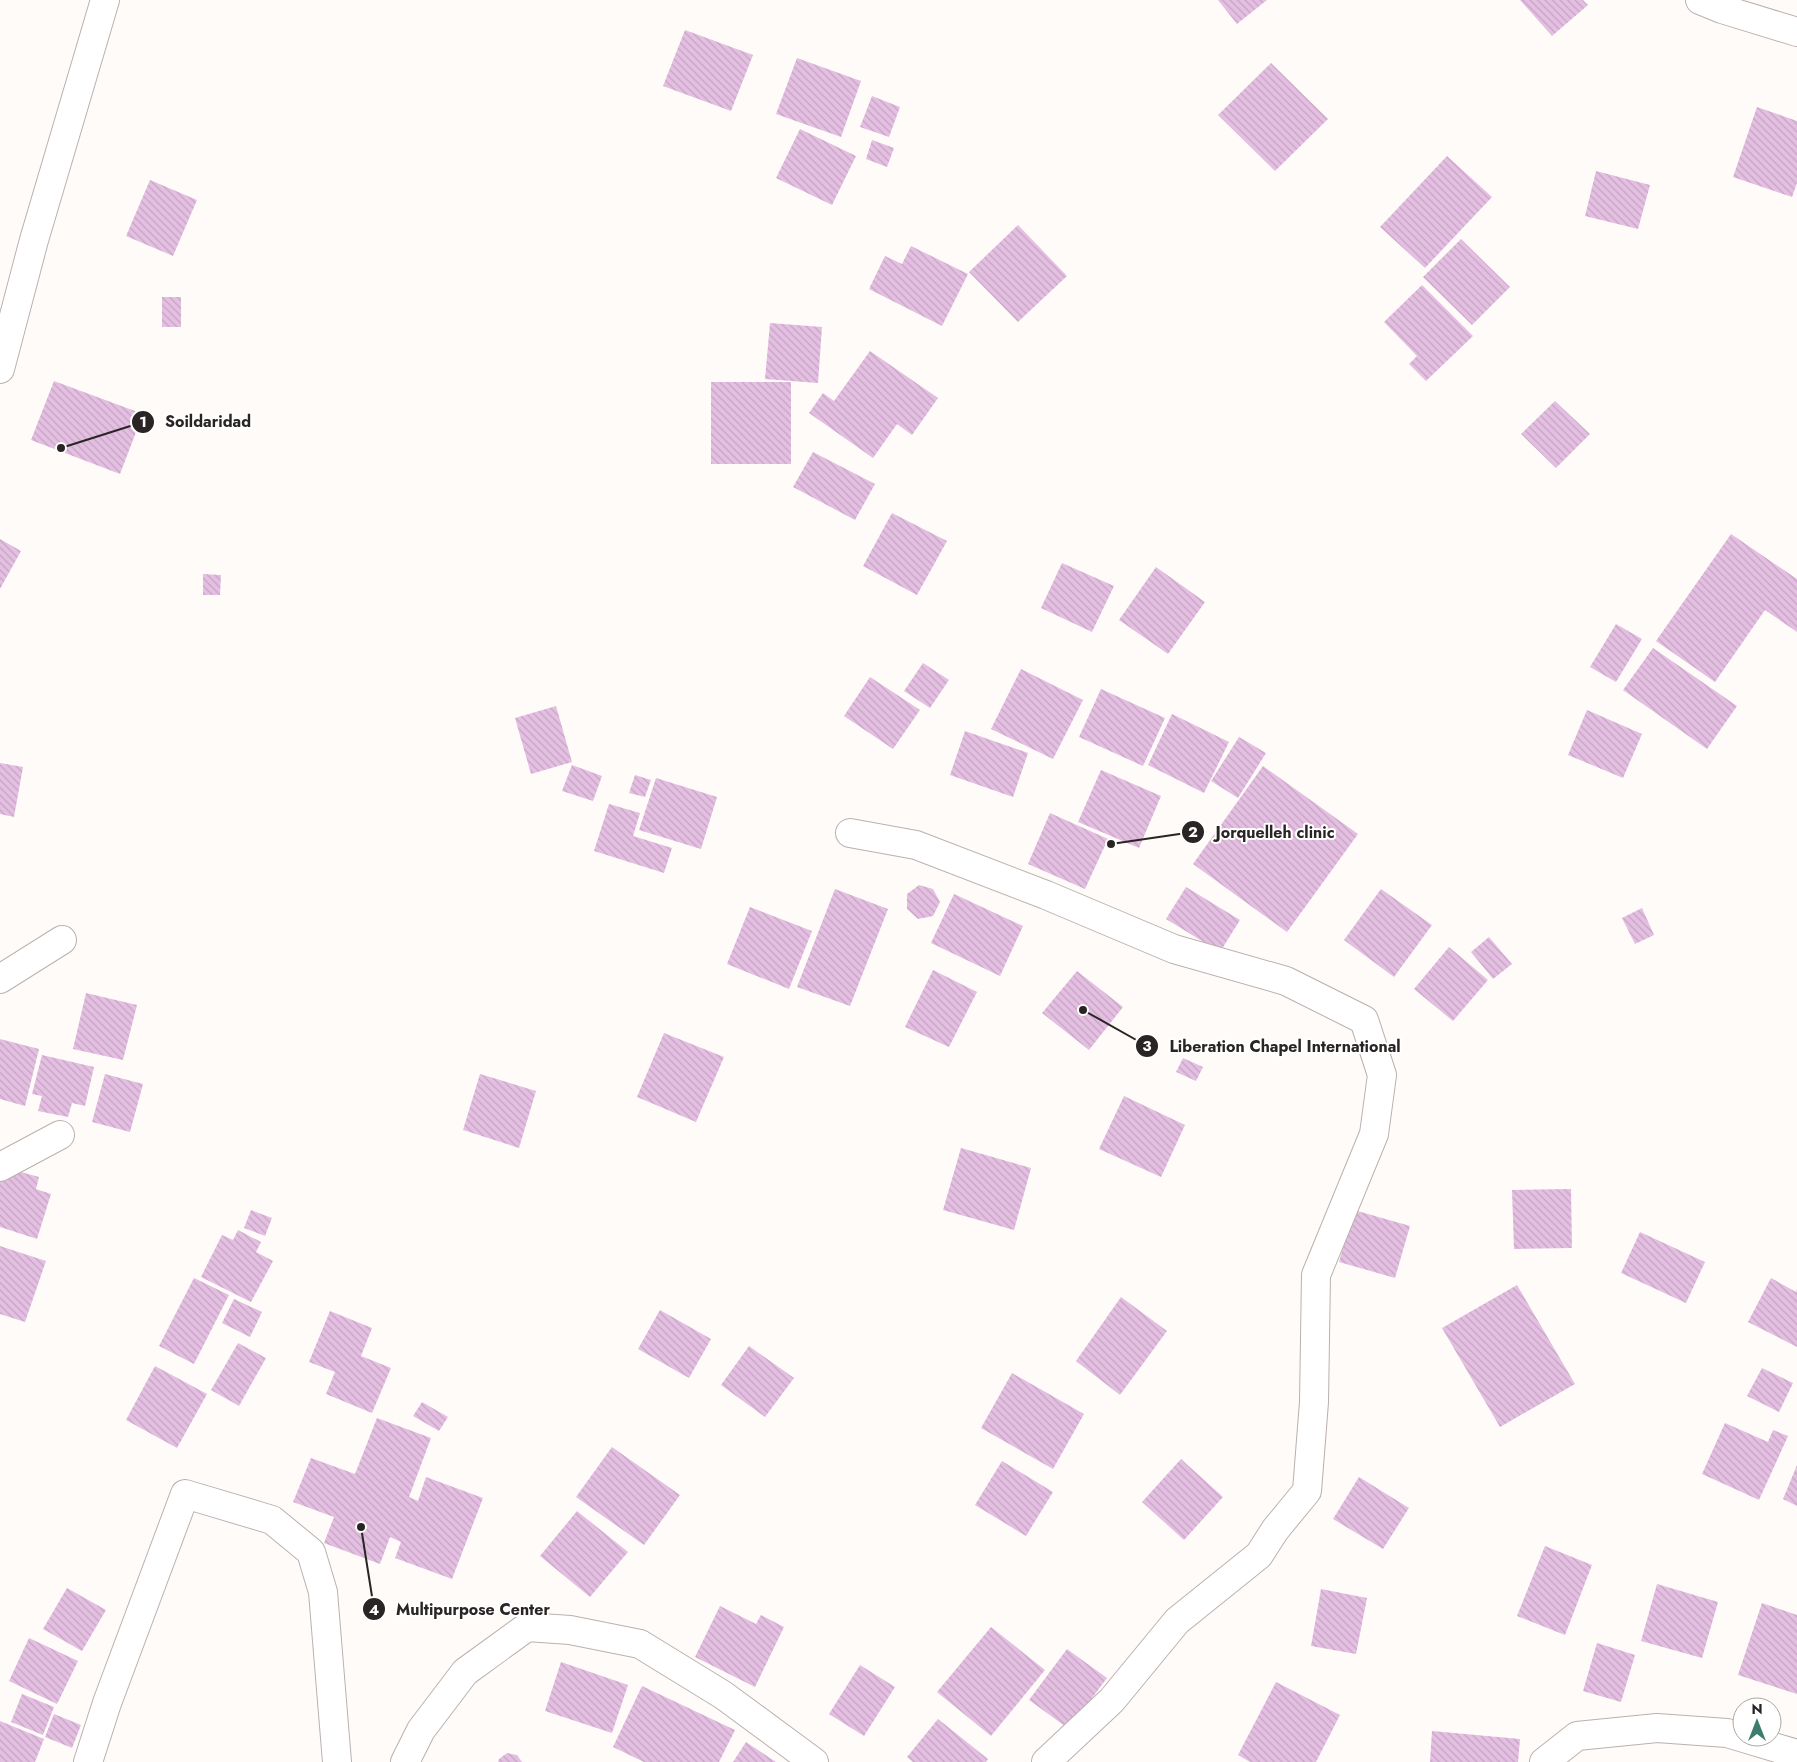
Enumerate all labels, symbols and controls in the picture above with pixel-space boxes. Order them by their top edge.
callout: Soildaridad [130,406,261,437]
text: Soildaridad [165,410,251,433]
text: 1 [139,411,147,433]
callout: Jorquelleh clinic [1180,817,1344,848]
text: 2 [1188,821,1198,843]
text: Jorquelleh clinic [1212,821,1335,844]
callout: Liberation Chapel International [1135,1031,1411,1062]
text: 3 [1142,1035,1152,1057]
text: Liberation Chapel International [1169,1035,1401,1058]
callout: Multipurpose Center [362,1594,560,1625]
text: Multipurpose Center [396,1598,550,1621]
text: 4 [369,1599,379,1621]
north arrow [1732,1697,1782,1747]
text: N [1751,1699,1763,1719]

